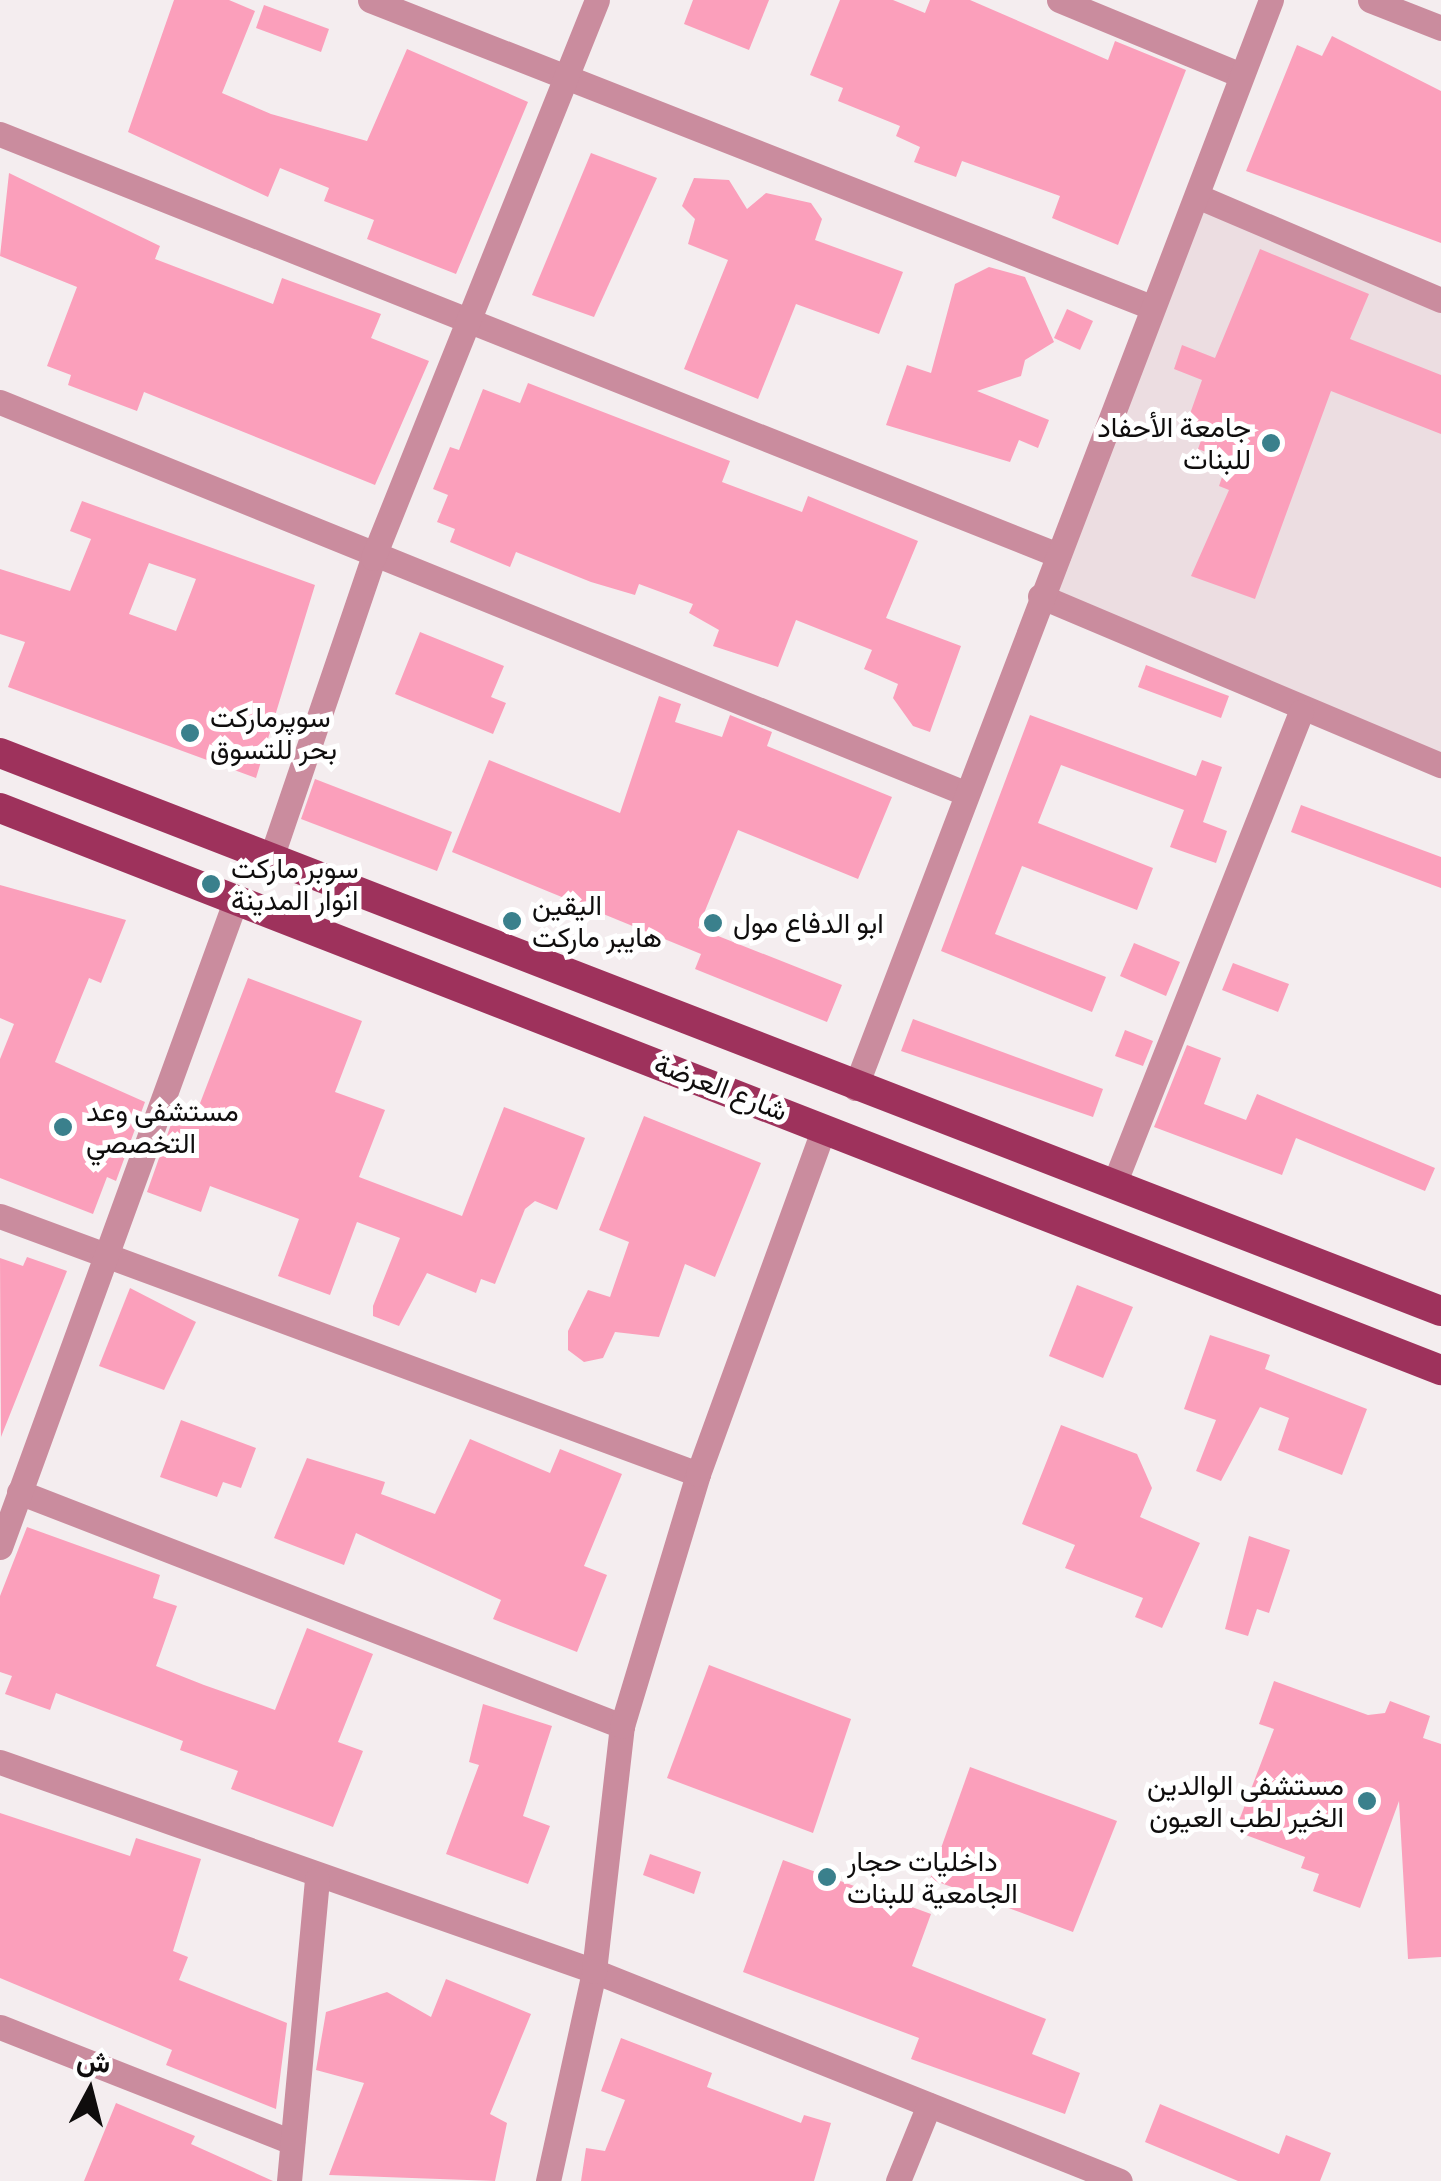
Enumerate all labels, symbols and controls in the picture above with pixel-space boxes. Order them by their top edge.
place label: جامعة الأحفاد للبنات [1097,410,1251,476]
marker: جامعة الأحفاد للبنات [1260,432,1282,454]
place label: سوپرمارکت بحر للتسوق [210,700,337,766]
marker: سوپرمارکت بحر للتسوق [179,722,201,744]
place label: سوبر ماركت انوار المدينة [231,851,359,917]
marker: سوبر ماركت انوار المدينة [200,873,222,895]
place label: اليقين هايبر ماركت [532,888,662,954]
place label: ابو الدفاع مول [733,906,884,940]
marker: اليقين هايبر ماركت [501,910,523,932]
marker: ابو الدفاع مول [702,912,724,934]
street label: شارع العرضة [650,1046,792,1128]
place label: مستشفى وعد التخصصي [86,1094,239,1160]
marker: مستشفى وعد التخصصي [50,1114,76,1140]
place label: مستشفى الوالدين الخير لطب العيون [1147,1768,1344,1834]
marker: مستشفى الوالدين الخير لطب العيون [1354,1788,1380,1814]
place label: داخليات حجار الجامعية للبنات [847,1844,1018,1910]
marker: داخليات حجار الجامعية للبنات [816,1866,838,1888]
north arrow [40,2041,140,2141]
text: ش [75,2042,112,2080]

